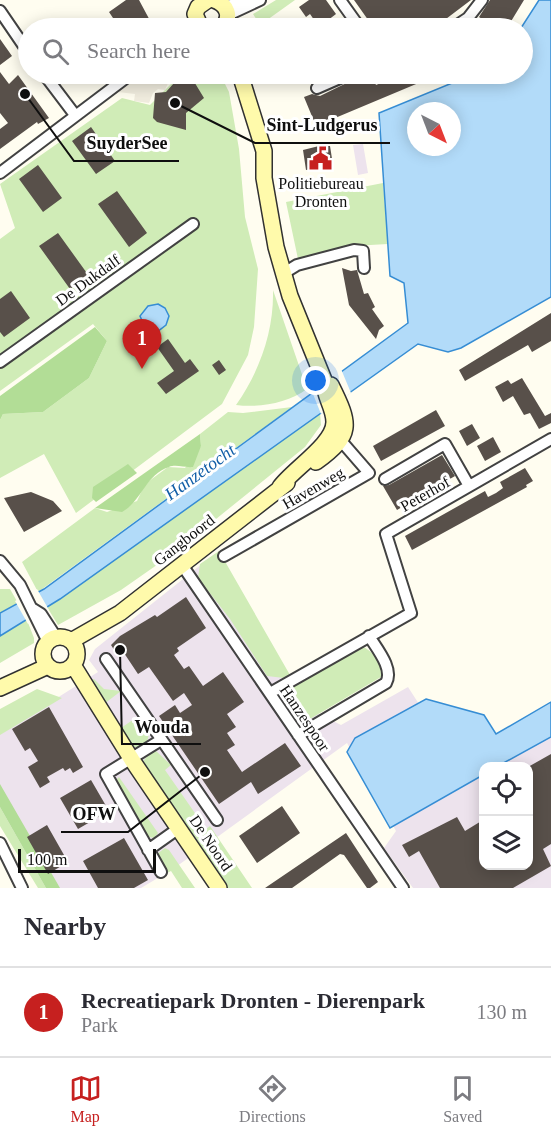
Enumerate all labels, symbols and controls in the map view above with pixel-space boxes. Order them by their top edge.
search box [18,18,533,84]
icon: search [39,35,72,68]
text: Search here [87,38,190,63]
north arrow [407,102,461,156]
callout: Sint-Ludgerus [255,107,390,143]
text: Sint-Ludgerus [266,115,378,135]
callout: SuyderSee [74,125,179,161]
text: SuyderSee [87,133,168,153]
public building icon: Politiebureau Dronten [308,145,334,171]
place label: Politiebureau Dronten [278,175,364,210]
street label: De Dukdalf [53,251,124,309]
pin: 1 [122,320,162,369]
your location [301,366,330,395]
water label: Hanzetocht [160,439,240,505]
street label: Havenweg [279,464,347,513]
street label: Peterhof [397,473,453,515]
street label: Gangboord [150,511,218,570]
street label: Hanzespoor [276,682,334,756]
callout: Wouda [122,708,201,744]
text: Wouda [134,717,190,737]
map controls [479,762,533,870]
button: locate [479,762,533,816]
callout: OFW [61,796,128,832]
text: OFW [73,804,116,824]
street label: De Noord [186,812,236,874]
button: layers [479,816,533,870]
scale bar [18,846,156,874]
text: 100 m [27,851,67,868]
text: Nearby [24,912,106,941]
text: Recreatiepark Dronten - Dierenpark [81,988,425,1013]
text: 1 [39,1001,49,1023]
text: 130 m [476,1001,527,1023]
text: Park [81,1014,118,1036]
tab: Map [69,1072,102,1126]
tab: Directions [239,1072,306,1126]
tab: Saved [443,1072,482,1126]

